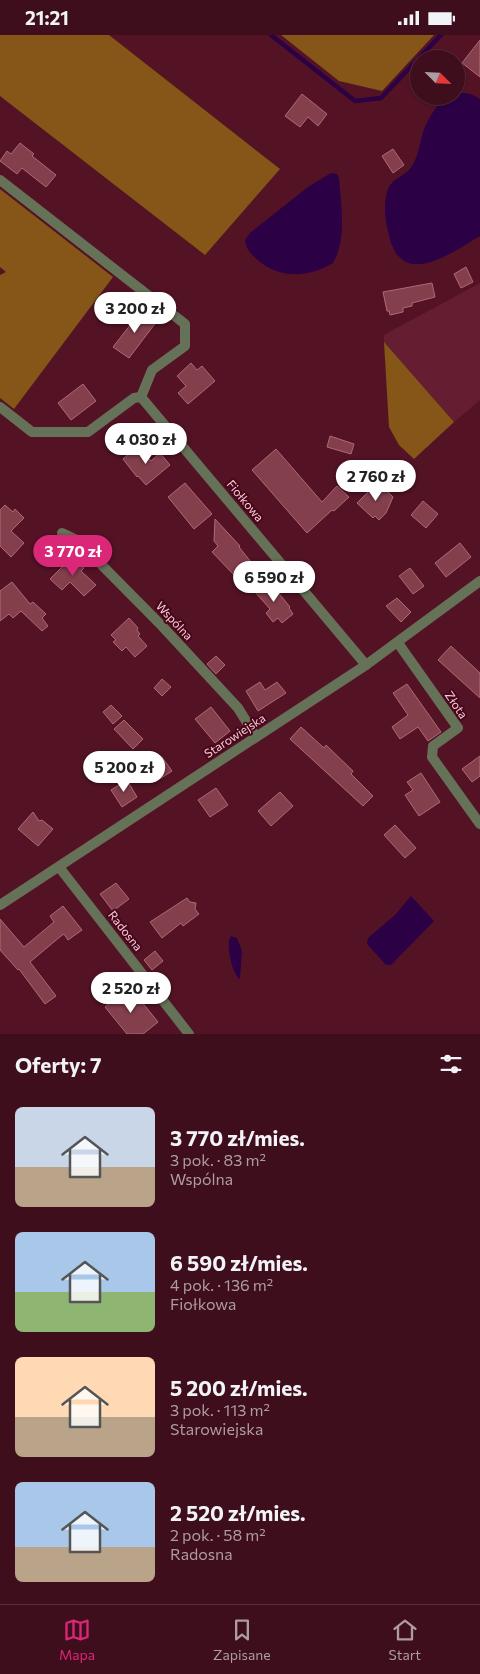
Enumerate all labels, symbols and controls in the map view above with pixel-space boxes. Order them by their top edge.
text: 21:21 [25,6,69,29]
north arrow [410,50,465,105]
map controls [410,50,465,105]
pin: 3 200 zł [83,291,187,334]
text: 3 200 zł [105,298,165,317]
pin: 4 030 zł [94,423,198,465]
text: 4 030 zł [116,429,176,448]
pin: 2 760 zł [324,459,428,502]
text: 2 760 zł [347,466,405,485]
street label: Fiołkowa [224,477,267,524]
pin: 3 770 zł [21,535,125,577]
text: 3 770 zł [44,541,102,560]
pin: 6 590 zł [222,561,326,603]
text: 6 590 zł [244,567,304,586]
street label: Wspólna [153,598,196,642]
street label: Złota [443,688,471,721]
street label: Starowiejska [201,710,268,760]
pin: 5 200 zł [72,751,176,793]
text: 5 200 zł [94,757,154,776]
street label: Radosna [106,908,146,953]
pin: 2 520 zł [79,971,183,1014]
text: 2 520 zł [102,978,160,997]
icon: filters [437,1050,465,1078]
text: Oferty: 7 [15,1052,102,1077]
text: 3 770 zł/mies. [170,1125,305,1150]
icon: home [55,1127,115,1187]
text: 3 pok. · 83 m² [170,1150,266,1169]
text: Wspólna [170,1169,233,1188]
text: 6 590 zł/mies. [170,1250,308,1275]
icon: home [55,1252,115,1312]
text: 4 pok. · 136 m² [170,1275,273,1294]
text: Fiołkowa [170,1294,236,1313]
text: 5 200 zł/mies. [170,1375,308,1400]
icon: home [55,1377,115,1437]
text: 3 pok. · 113 m² [170,1400,270,1419]
text: Starowiejska [170,1419,263,1438]
text: 2 520 zł/mies. [170,1500,306,1525]
icon: home [55,1502,115,1562]
text: 2 pok. · 58 m² [170,1525,266,1544]
text: Radosna [170,1544,233,1563]
tab: Mapa [59,1616,95,1663]
tab: Zapisane [213,1616,271,1663]
tab: Start [389,1616,421,1663]

